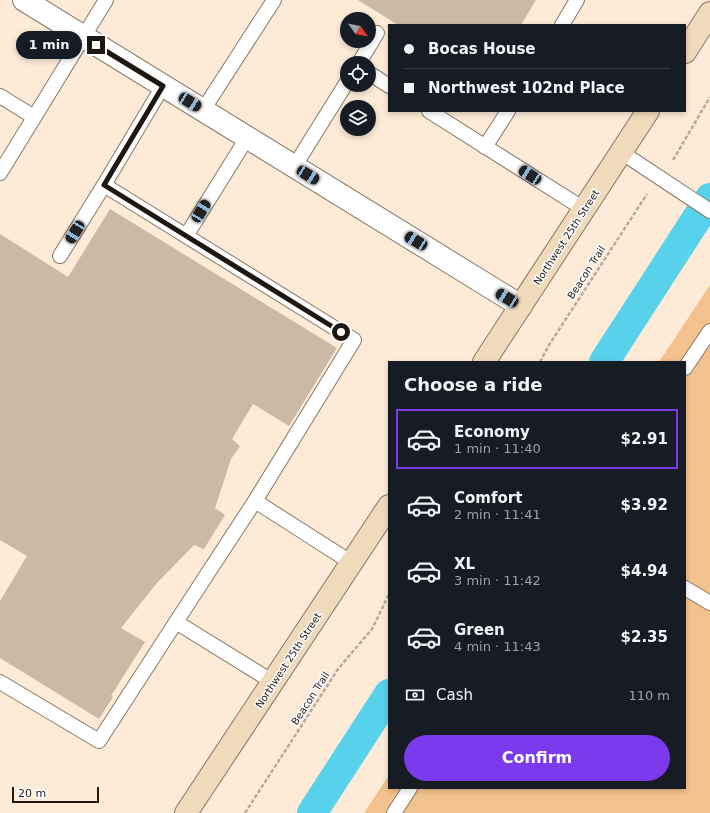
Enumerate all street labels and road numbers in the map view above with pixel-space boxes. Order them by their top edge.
street label: Northwest 25th Street [532,188,601,287]
street label: Beacon Trail [565,244,608,301]
street label: Northwest 25th Street [254,611,323,710]
street label: Beacon Trail [289,670,332,727]

